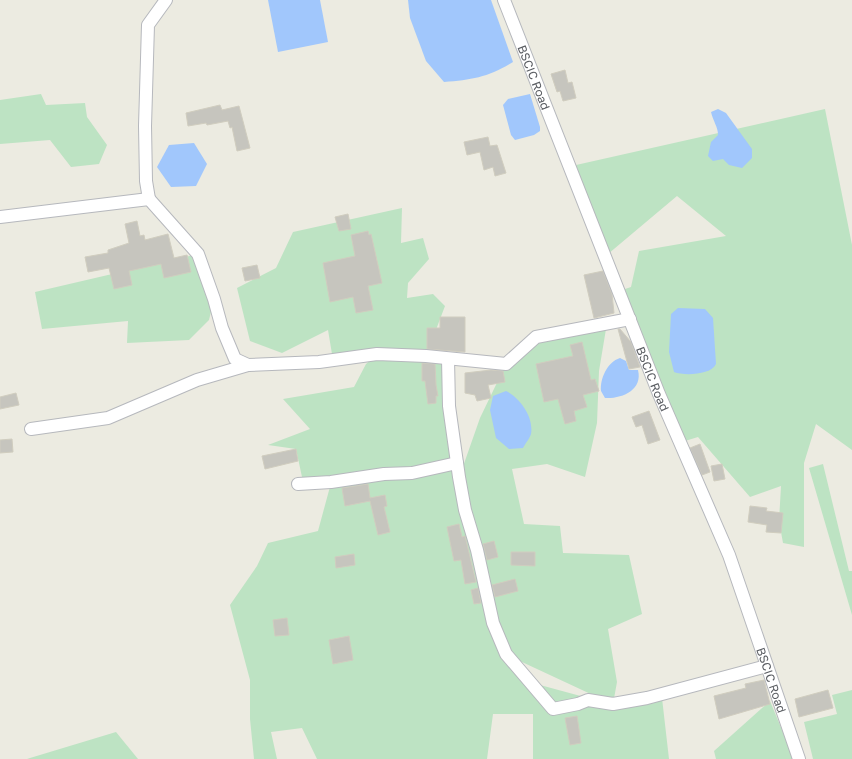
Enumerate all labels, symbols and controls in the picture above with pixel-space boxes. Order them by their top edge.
street label: BSCIC Road [515,43,554,112]
street label: BSCIC Road [634,344,673,413]
street label: BSCIC Road [754,645,790,715]

